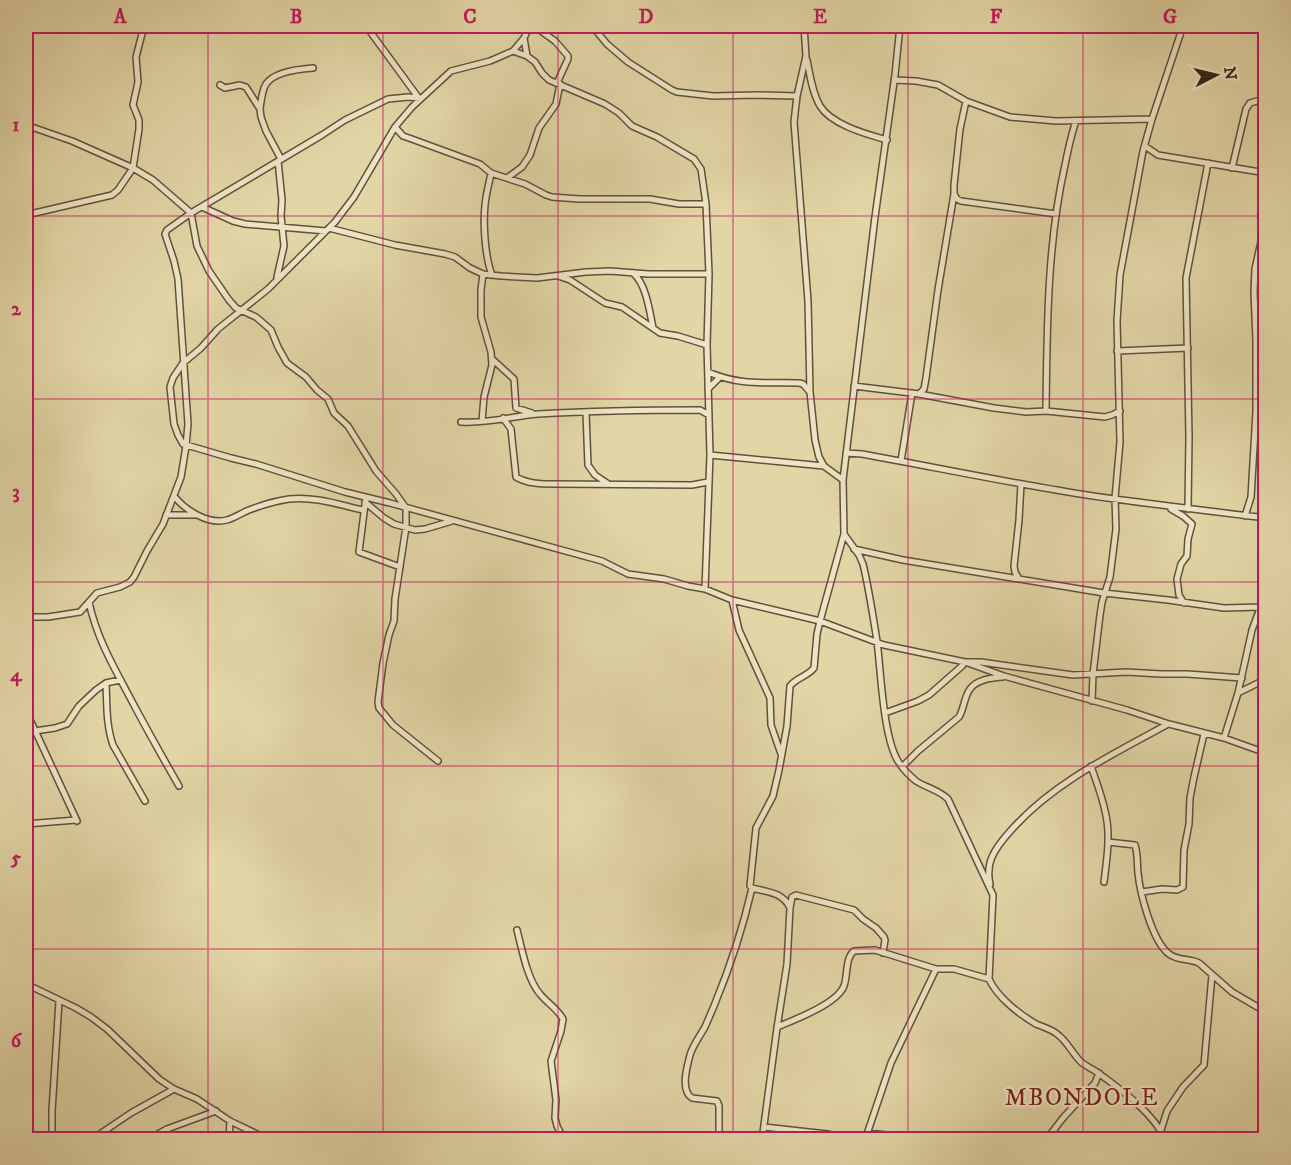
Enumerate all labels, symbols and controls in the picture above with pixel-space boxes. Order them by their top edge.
text: A [113,5,128,30]
text: B [290,5,302,30]
text: C [463,5,477,30]
text: D [639,5,654,30]
text: E [813,5,827,30]
text: F [990,5,1003,30]
text: G [1163,5,1177,30]
north arrow [1186,45,1246,105]
text: N [1219,66,1241,81]
text: 1 [12,113,20,138]
text: 2 [11,297,22,322]
text: 3 [12,480,20,505]
text: 4 [10,663,23,688]
text: 5 [10,846,21,871]
text: 6 [11,1029,23,1054]
district label: MBONDOLE [1005,1083,1159,1113]

